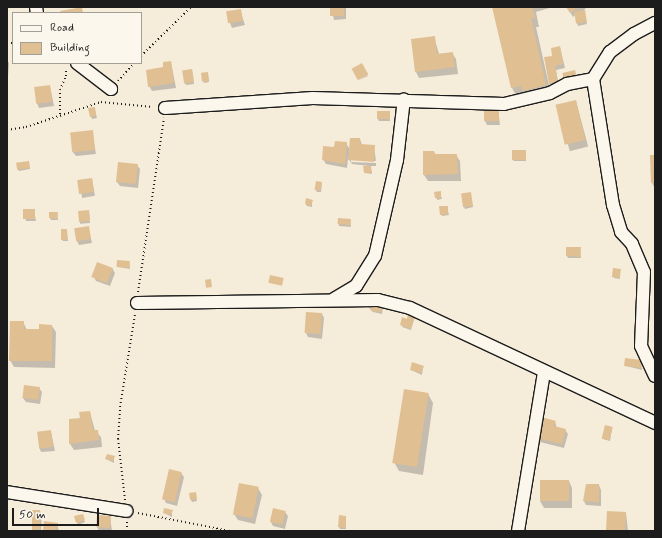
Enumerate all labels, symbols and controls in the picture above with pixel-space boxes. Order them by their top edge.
legend [12,12,142,64]
text: Road [50,20,74,36]
text: Building [50,40,90,56]
scale bar [14,500,101,526]
text: 50 m [19,507,46,523]

